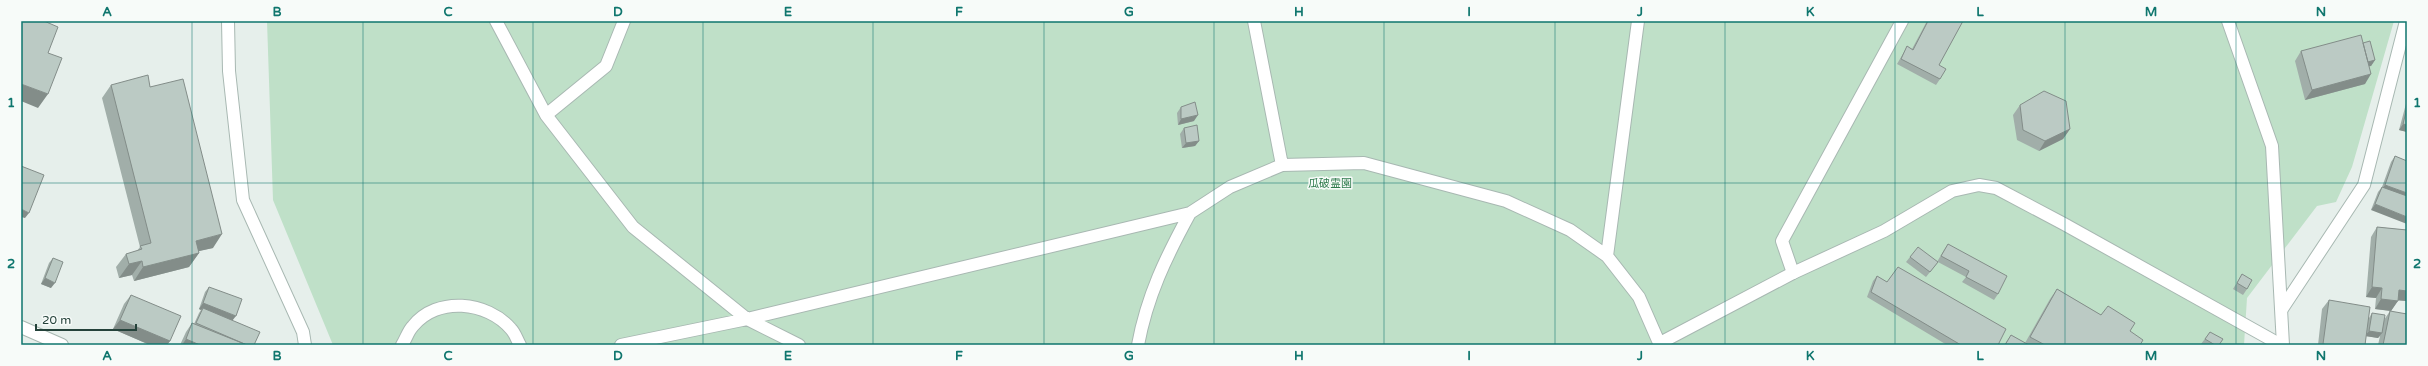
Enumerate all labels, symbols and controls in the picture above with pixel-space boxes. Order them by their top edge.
text: A [102,4,112,20]
text: B [272,4,282,20]
text: C [443,4,453,20]
text: D [613,4,623,20]
text: E [784,4,792,20]
text: F [955,4,963,20]
text: G [1124,4,1134,20]
text: H [1294,4,1304,20]
text: I [1467,4,1471,20]
text: J [1636,4,1643,20]
text: K [1806,4,1815,20]
text: L [1976,4,1984,20]
text: M [2145,4,2157,20]
text: N [2316,4,2326,20]
text: 1 [7,95,15,111]
text: 1 [2413,95,2421,111]
park label: 瓜破霊園 [1308,177,1352,190]
text: 2 [7,256,15,272]
text: 2 [2413,256,2421,272]
scale bar [36,306,136,332]
text: 20 m [42,313,71,327]
text: A [102,348,112,364]
text: B [272,348,282,364]
text: C [443,348,453,364]
text: D [613,348,623,364]
text: E [784,348,792,364]
text: F [955,348,963,364]
text: G [1124,348,1134,364]
text: H [1294,348,1304,364]
text: I [1467,348,1471,364]
text: J [1636,348,1643,364]
text: K [1806,348,1815,364]
text: L [1976,348,1984,364]
text: M [2145,348,2157,364]
text: N [2316,348,2326,364]

